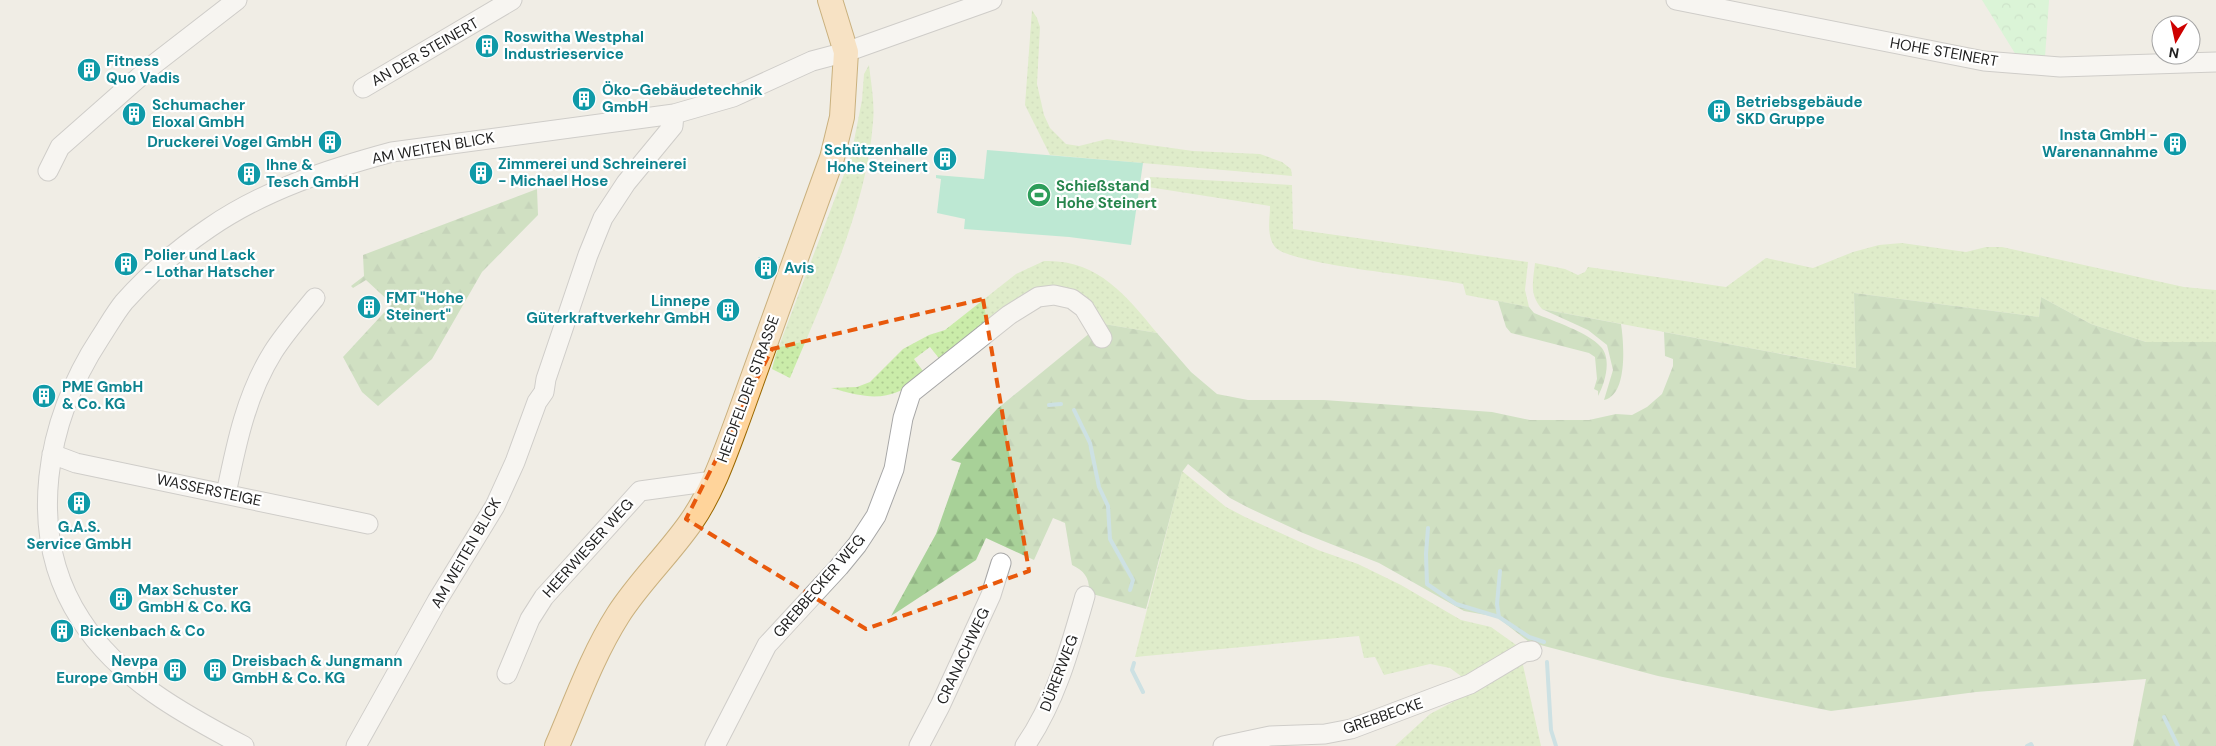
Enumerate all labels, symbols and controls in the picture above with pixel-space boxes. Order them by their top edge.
street label: AN DER STEINERT [368,13,482,91]
north arrow [2151,15,2201,65]
place label: Roswitha Westphal Industrieservice [504,27,644,64]
building icon: Roswitha Westphal Industrieservice [474,33,500,59]
street label: HOHE STEINERT [1888,33,2000,71]
text: N [2168,43,2180,63]
place label: Fitness Quo Vadis [106,51,180,88]
building icon: Fitness Quo Vadis [76,57,102,83]
place label: Öko-Gebäudetechnik GmbH [602,80,763,117]
building icon: Öko-Gebäudetechnik GmbH [571,86,597,112]
place label: Betriebsgebäude SKD Gruppe [1736,92,1862,129]
place label: Schumacher Eloxal GmbH [152,95,245,132]
building icon: Betriebsgebäude SKD Gruppe [1706,98,1732,124]
building icon: Schumacher Eloxal GmbH [121,101,147,127]
place label: Insta GmbH - Warenannahme [2042,125,2158,162]
street label: AM WEITEN BLICK [370,127,496,169]
building icon: Druckerei Vogel GmbH [317,129,343,155]
building icon: Insta GmbH - Warenannahme [2162,131,2188,157]
place label: Druckerei Vogel GmbH [147,132,312,152]
place label: Schützenhalle Hohe Steinert [824,140,928,177]
building icon: Schützenhalle Hohe Steinert [932,146,958,172]
place label: Zimmerei und Schreinerei - Michael Hose [498,154,687,191]
place label: Ihne & Tesch GmbH [266,155,359,192]
building icon: Zimmerei und Schreinerei - Michael Hose [468,160,494,186]
building icon: Ihne & Tesch GmbH [236,161,262,187]
place label: Schießstand Hohe Steinert [1056,176,1157,213]
sports icon: Schießstand Hohe Steinert [1026,182,1052,208]
place label: Polier und Lack - Lothar Hatscher [144,245,275,282]
building icon: Polier und Lack - Lothar Hatscher [113,251,139,277]
building icon: Avis [753,255,779,281]
place label: Avis [784,258,814,278]
place label: FMT "Hohe Steinert" [386,288,464,325]
place label: Linnepe Güterkraftverkehr GmbH [526,291,710,328]
building icon: FMT "Hohe Steinert" [356,294,382,320]
building icon: Linnepe Güterkraftverkehr GmbH [715,297,741,323]
street label: HEEDFELDER STRASSE [712,313,784,465]
place label: PME GmbH & Co. KG [62,377,143,414]
building icon: PME GmbH & Co. KG [31,383,57,409]
street label: WASSERSTEIGE [155,469,263,511]
building icon: G.A.S. Service GmbH [66,490,92,516]
street label: AM WEITEN BLICK [426,494,506,612]
street label: HEERWIESER WEG [538,494,638,602]
place label: G.A.S. Service GmbH [27,517,131,554]
street label: GREBBECKER WEG [769,530,869,642]
place label: Max Schuster GmbH & Co. KG [138,580,251,617]
building icon: Max Schuster GmbH & Co. KG [108,586,134,612]
street label: CRANACHWEG [932,604,994,708]
building icon: Bickenbach & Co [49,618,75,644]
place label: Bickenbach & Co [80,621,205,641]
street label: DÜRERWEG [1035,632,1083,714]
place label: Nevpa Europe GmbH [56,651,158,688]
place label: Dreisbach & Jungmann GmbH & Co. KG [232,651,402,688]
building icon: Nevpa Europe GmbH [162,657,188,683]
building icon: Dreisbach & Jungmann GmbH & Co. KG [202,657,228,683]
street label: GREBBECKE [1340,693,1426,739]

